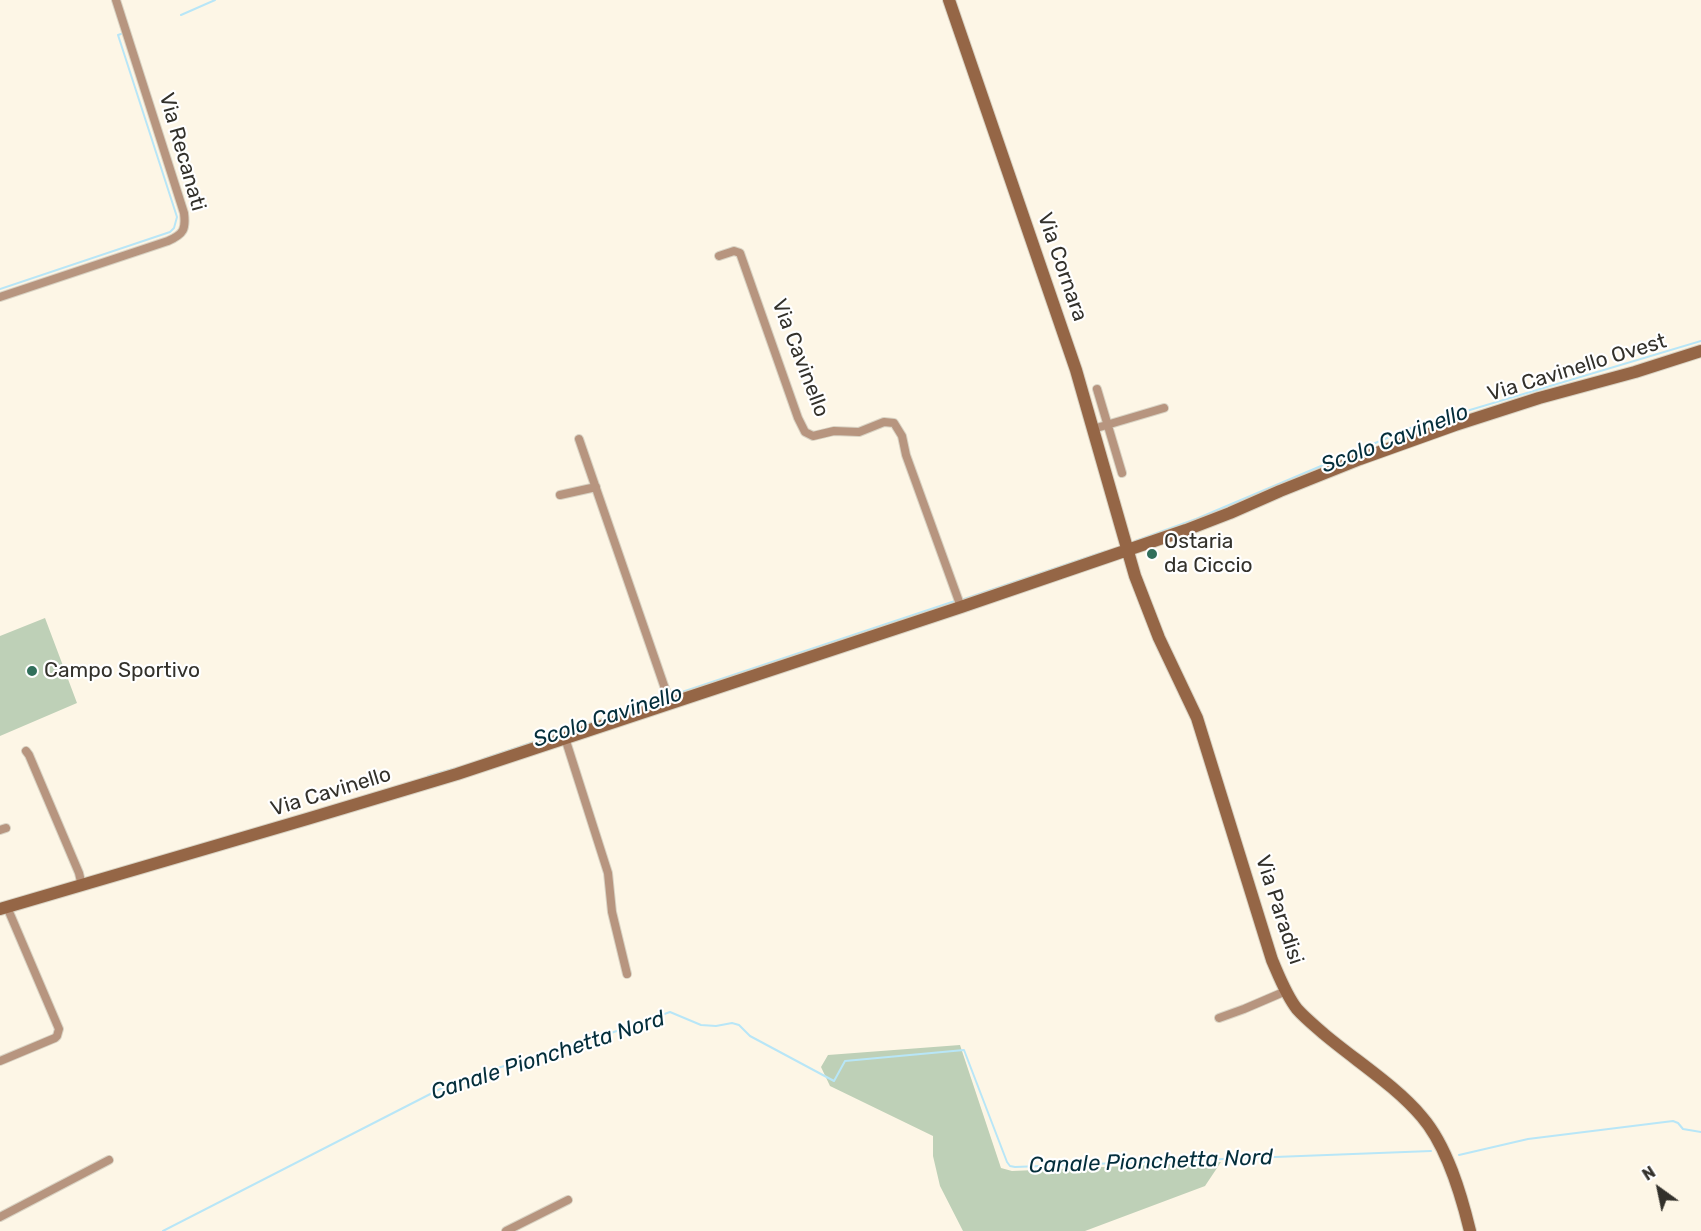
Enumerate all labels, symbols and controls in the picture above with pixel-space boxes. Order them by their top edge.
street label: Via Recanati [153,90,211,214]
street label: Via Cornara [1032,209,1092,325]
street label: Via Cavinello [766,295,834,421]
street label: Via Cavinello Ovest [1485,329,1669,407]
water label: Scolo Cavinello [1318,399,1472,479]
place label: Ostaria da Ciccio [1164,529,1253,579]
marker: Ostaria da Ciccio [1145,547,1159,561]
place label: Campo Sportivo [44,658,200,684]
marker: Campo Sportivo [25,664,39,678]
water label: Scolo Cavinello [530,680,686,754]
street label: Via Cavinello [268,762,394,822]
street label: Via Paradisi [1250,852,1308,968]
water label: Canale Pionchetta Nord [428,1006,668,1106]
water label: Canale Pionchetta Nord [1028,1145,1274,1179]
north arrow [1629,1159,1689,1219]
text: N [1639,1162,1659,1185]

